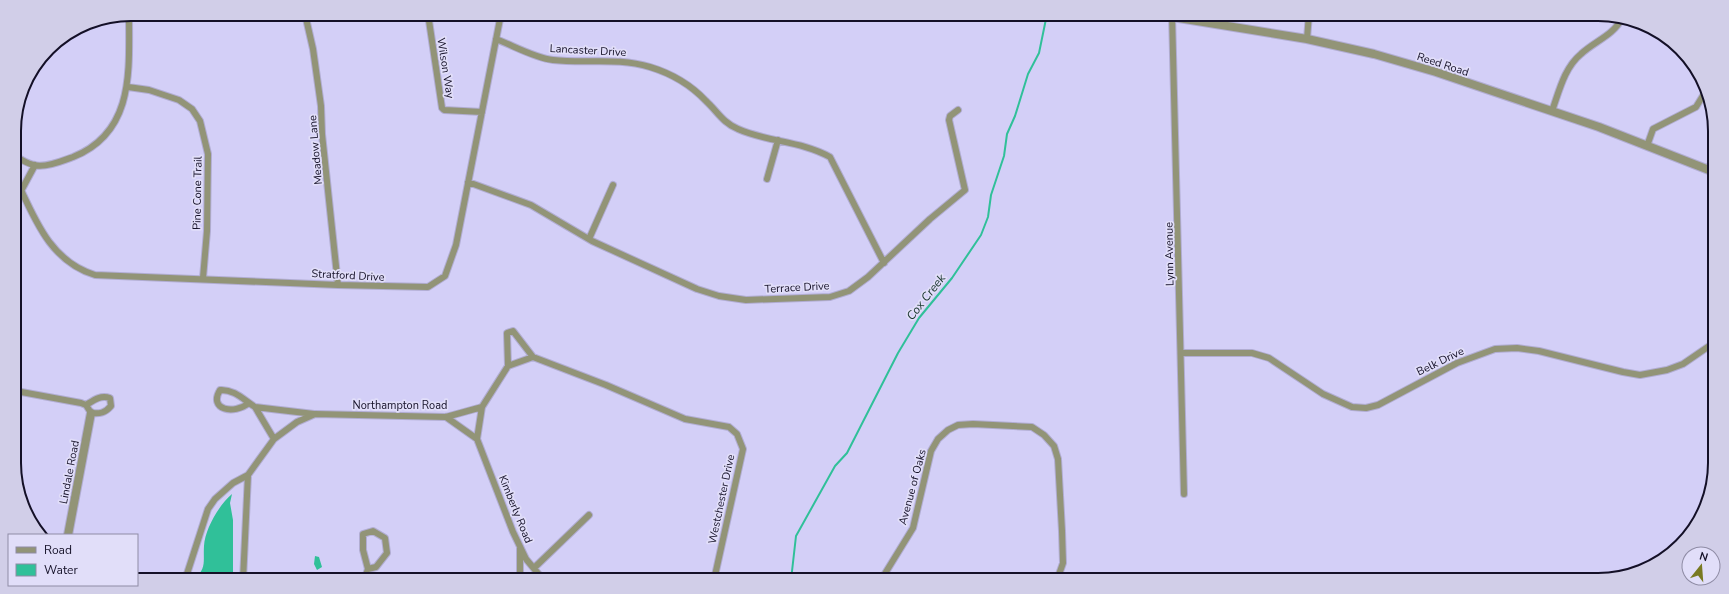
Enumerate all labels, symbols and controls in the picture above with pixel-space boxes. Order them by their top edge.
street label: Wilson Way [433,37,458,100]
street label: Lancaster Drive [549,41,627,60]
street label: Reed Road [1415,49,1471,80]
street label: Meadow Lane [305,115,326,185]
street label: Pine Cone Trail [189,155,206,230]
street label: Lynn Avenue [1161,222,1178,286]
street label: Stratford Drive [311,266,385,285]
water label: Cox Creek [903,270,950,323]
street label: Terrace Drive [764,278,830,297]
street label: Belk Drive [1414,343,1467,379]
street label: Northampton Road [353,398,447,413]
street label: Lindale Road [56,439,83,505]
street label: Avenue of Oaks [895,448,930,527]
street label: Westchester Drive [705,453,738,545]
street label: Kimberly Road [495,473,536,545]
legend [8,534,138,586]
text: Road [44,542,72,558]
north arrow [1681,546,1721,586]
text: N [1698,549,1710,565]
text: Water [44,562,78,578]

